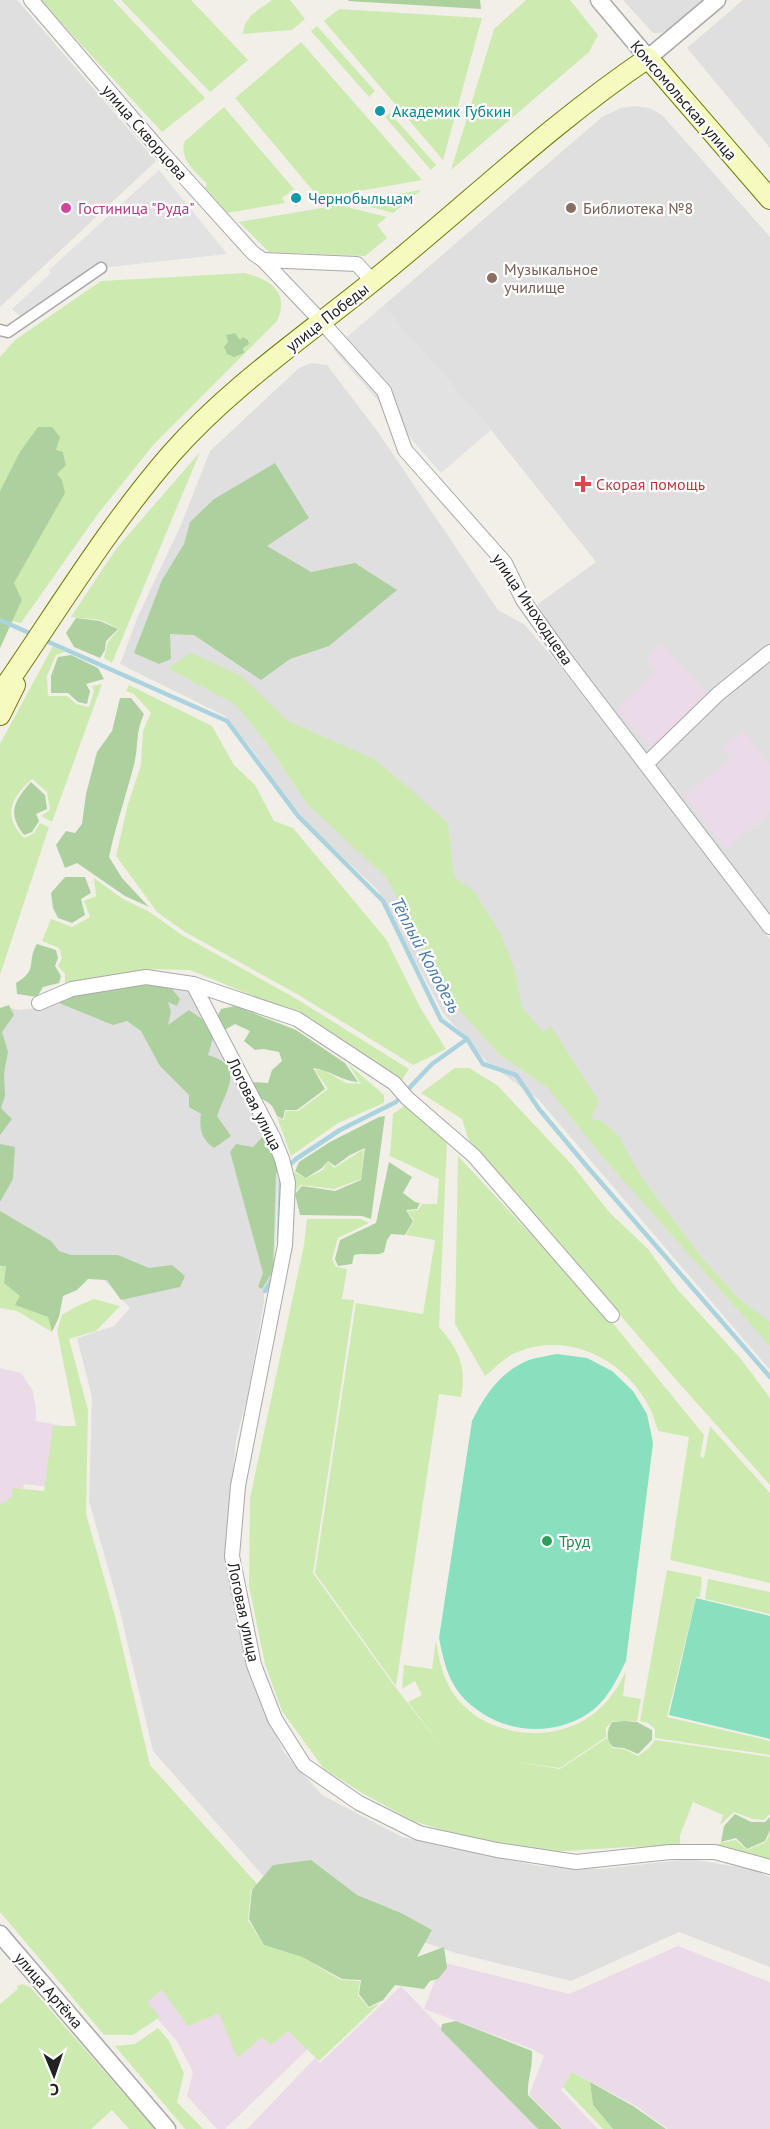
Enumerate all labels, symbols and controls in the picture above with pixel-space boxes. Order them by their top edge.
street label: Комсомольская улица [626,36,742,164]
street label: улица Скворцова [98,80,192,184]
place label: Академик Губкин [392,101,511,121]
marker: Академик Губкин [373,104,387,118]
place label: Чернобыльцам [308,188,413,208]
marker: Чернобыльцам [289,191,303,205]
place label: Гостиница "Руда" [78,198,195,218]
place label: Библиотека №8 [583,198,693,218]
marker: Гостиница "Руда" [59,201,73,215]
marker: Библиотека №8 [564,201,578,215]
place label: Музыкальное училище [504,259,598,297]
marker: Музыкальное училище [485,271,499,285]
street label: улица Победы [282,278,372,356]
place label: Скорая помощь [596,474,705,494]
marker: Скорая помощь [574,475,592,493]
street label: улица Иноходцева [488,549,578,669]
water label: Тёплый Колодезь [386,893,466,1017]
street label: Логовая улица [223,1053,287,1154]
place label: Труд [559,1531,591,1551]
marker: Труд [540,1534,554,1548]
street label: Логовая улица [223,1559,264,1664]
street label: улица Артёма [10,1948,88,2032]
north arrow [24,2045,84,2105]
text: С [50,2080,59,2100]

